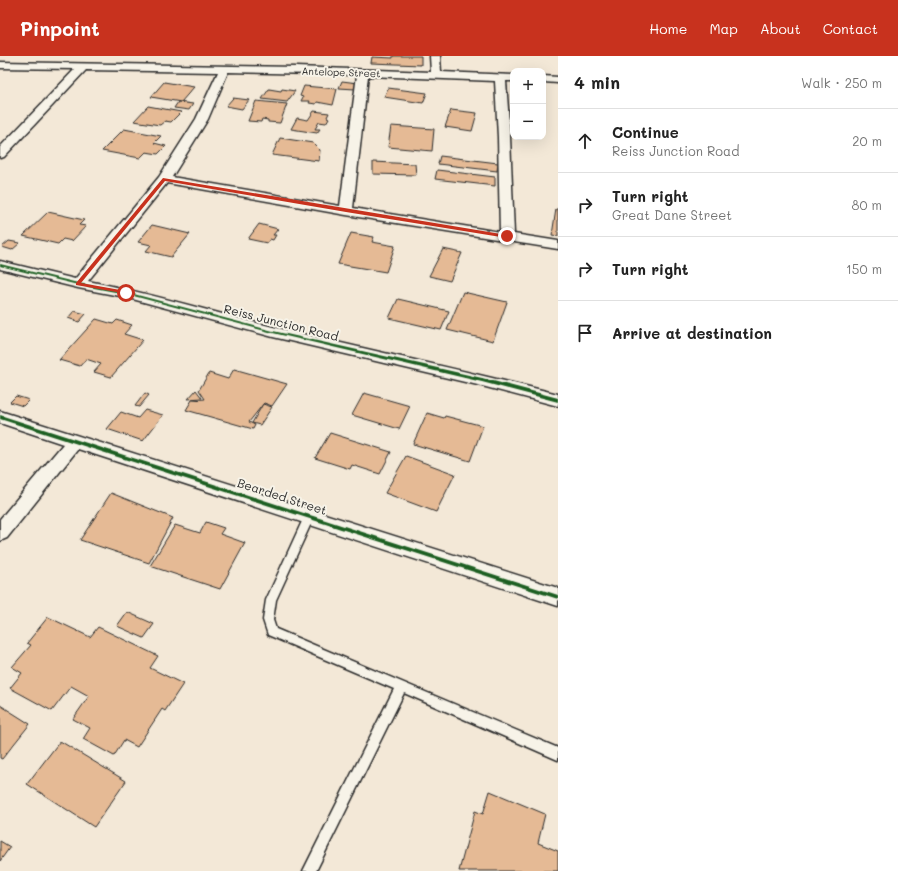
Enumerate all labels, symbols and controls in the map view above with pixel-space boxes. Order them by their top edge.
text: Pinpoint [20,16,100,41]
text: Home [649,19,687,38]
text: Map [709,19,738,38]
text: About [760,19,801,38]
text: Contact [823,19,878,38]
street label: Antelope Street [301,64,381,80]
map controls [510,68,546,140]
button: + [510,68,546,104]
text: 4 min [574,71,620,93]
text: Walk · 250 m [801,74,882,91]
button: − [510,104,546,140]
text: Continue [612,122,679,142]
icon: ahead [574,130,596,152]
text: 20 m [852,132,882,149]
text: Reiss Junction Road [612,142,739,159]
text: Turn right [612,186,689,206]
icon: right [574,194,596,216]
text: 80 m [852,196,882,213]
text: Great Dane Street [612,206,732,223]
route end [498,227,516,245]
icon: right [574,258,596,280]
text: Turn right [612,259,689,279]
text: 150 m [846,260,882,277]
route start [117,284,135,302]
street label: Reiss Junction Road [222,300,341,344]
icon: arrive [574,322,596,344]
text: Arrive at destination [612,323,772,343]
street label: Bearded Street [236,474,329,518]

